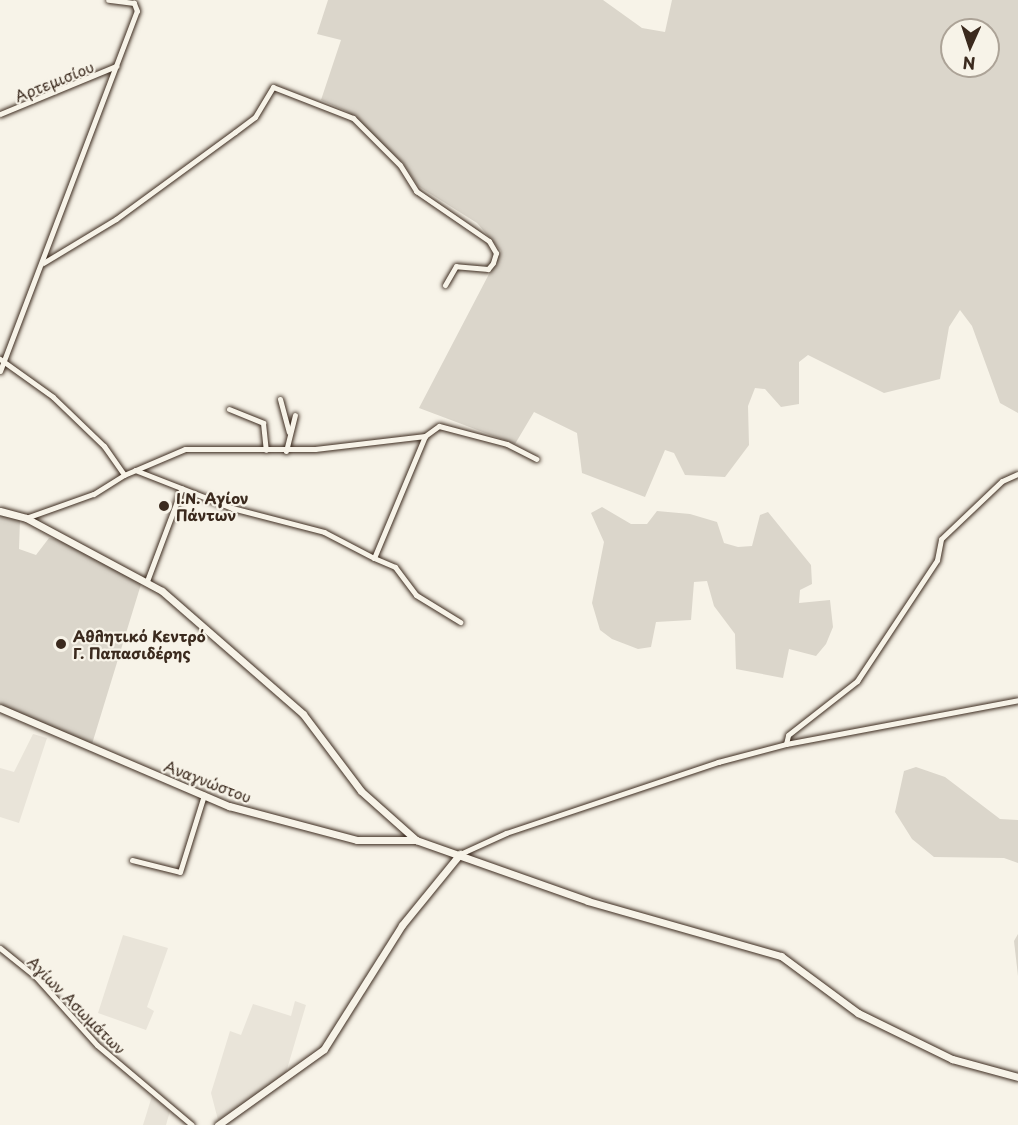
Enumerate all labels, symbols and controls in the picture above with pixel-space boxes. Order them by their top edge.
north arrow [940,18,1000,78]
text: N [962,52,976,76]
street label: Αρτεμισίου [12,57,96,105]
place label: Ι.Ν. Αγίον Πάντων [176,488,249,523]
marker: Ι.Ν. Αγίον Πάντων [157,499,171,513]
place label: Αθλητικό Κεντρό Γ. Παπασιδέρης [73,626,206,661]
marker: Αθλητικό Κεντρό Γ. Παπασιδέρης [54,637,68,651]
street label: Αναγνώστου [162,756,254,806]
street label: Αγίων Ασωμάτων [24,952,130,1058]

